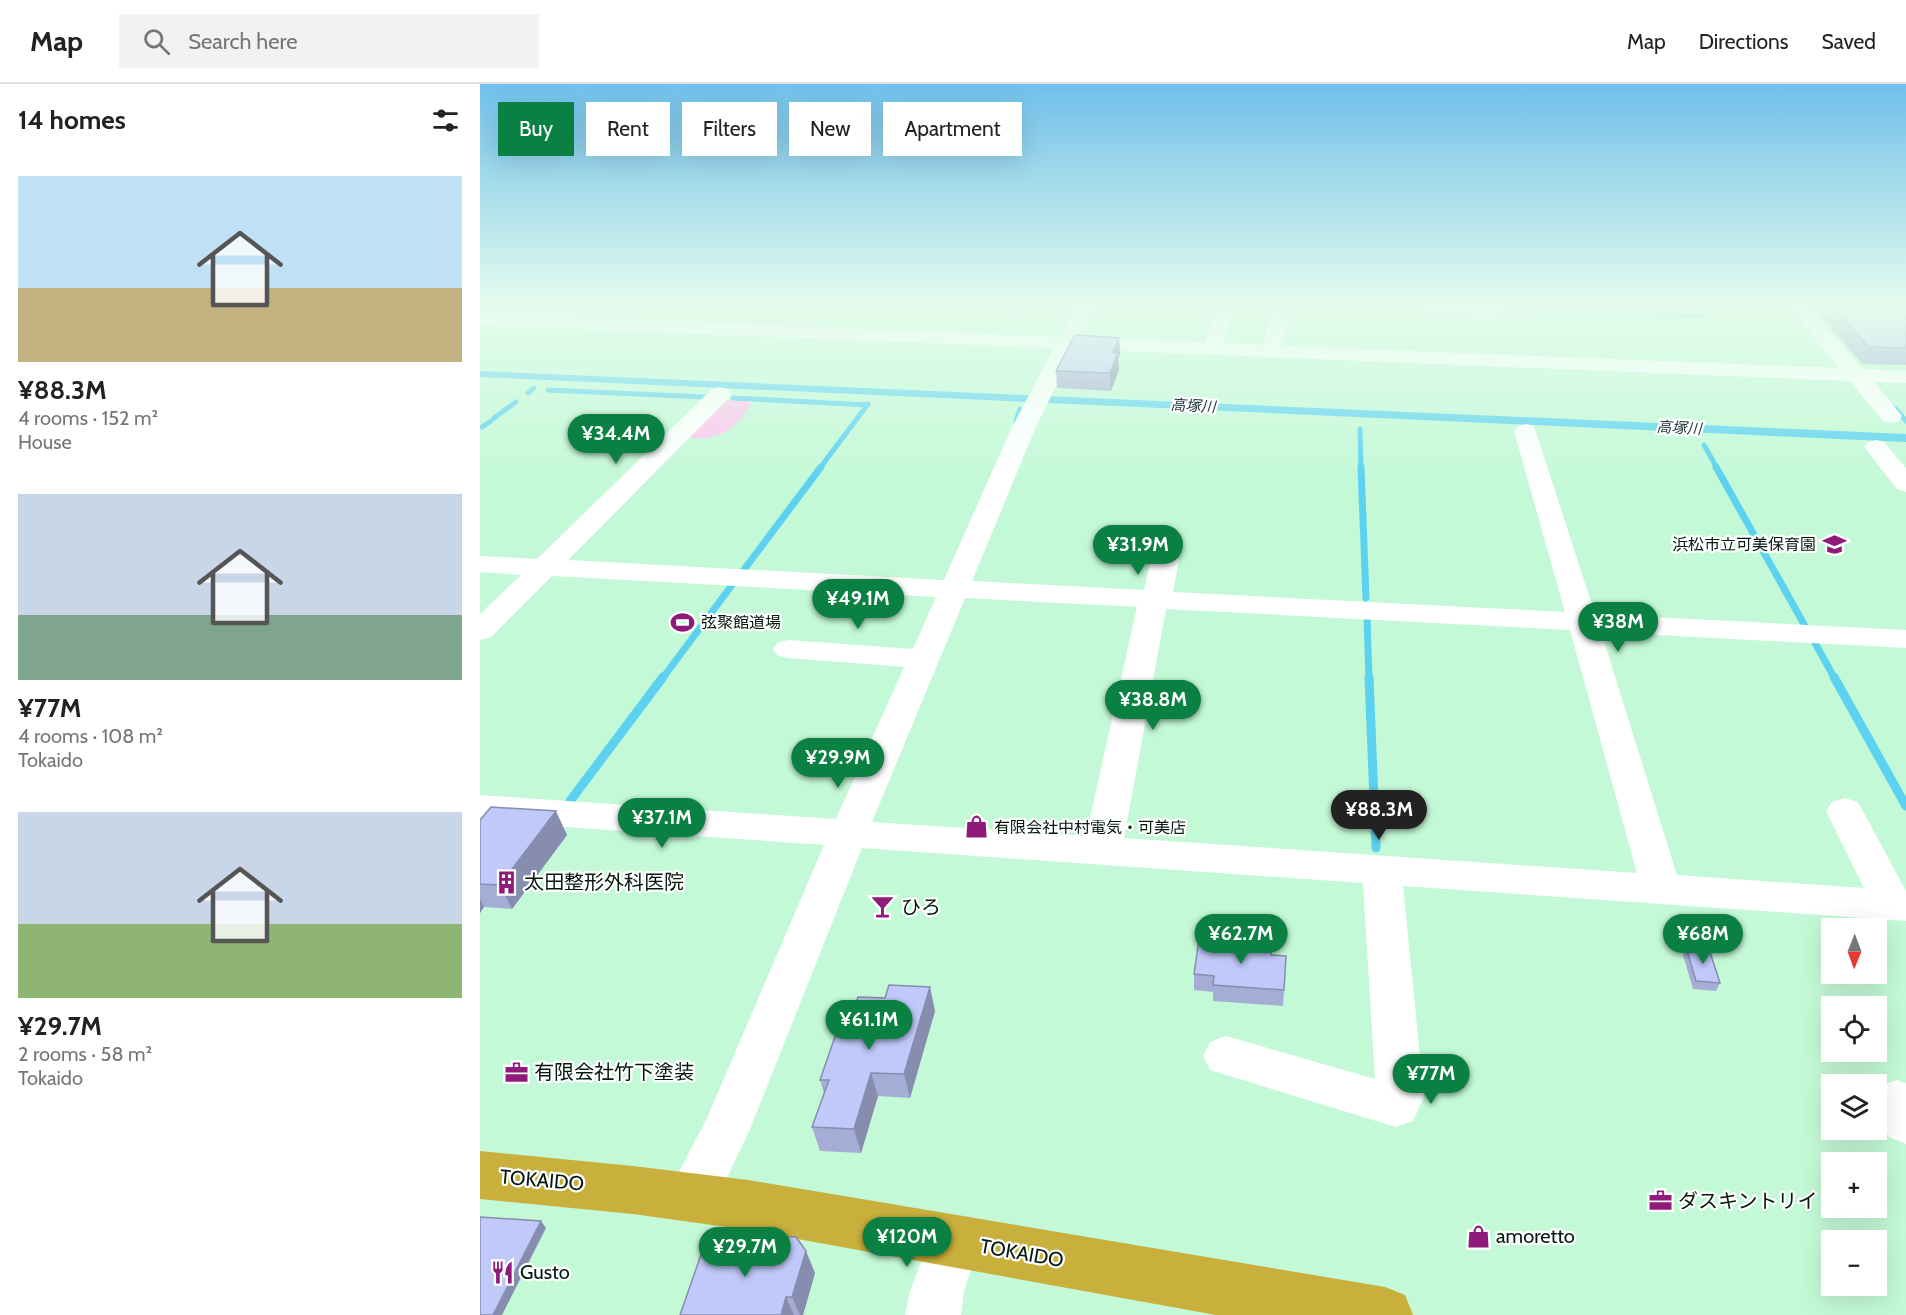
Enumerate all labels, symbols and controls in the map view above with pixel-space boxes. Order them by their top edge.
search box [119,14,539,68]
text: Map [30,24,83,58]
icon: search [140,25,173,58]
text: Search here [188,28,297,55]
text: Map [1627,29,1666,54]
text: Directions [1699,29,1788,54]
text: Saved [1821,29,1876,54]
chip: Buy [498,102,574,156]
chip: Rent [586,102,670,156]
chip: Filters [682,102,777,156]
chip: New [789,102,871,156]
chip: Apartment [883,102,1022,156]
text: 14 homes [18,104,126,136]
icon: filters [429,104,462,137]
icon: home [186,215,294,323]
text: ¥88.3M [18,374,107,406]
water label: 高塚川 [1170,396,1218,416]
text: 4 rooms · 152 m² [18,406,158,430]
pin: ¥34.4M [567,414,665,465]
water label: 高塚川 [1656,418,1704,438]
text: ¥34.4M [582,421,650,445]
text: House [18,430,72,454]
pin: ¥31.9M [1089,525,1187,576]
school or university icon: 浜松市立可美保育園 [1821,531,1847,557]
text: ¥31.9M [1107,532,1169,556]
icon: home [186,533,294,641]
place label: 浜松市立可美保育園 [1672,535,1816,554]
pin: ¥49.1M [809,579,907,630]
text: ¥49.1M [826,586,890,610]
pin: ¥38M [1582,602,1654,653]
sports icon: 弦聚館道場 [670,609,696,635]
text: ¥38M [1592,609,1644,633]
place label: 弦聚館道場 [701,613,781,632]
pin: ¥38.8M [1104,680,1202,731]
text: ¥38.8M [1119,687,1187,711]
text: ¥77M [18,692,81,724]
text: 4 rooms · 108 m² [18,724,163,748]
pin: ¥29.9M [789,738,887,789]
text: ¥29.9M [805,745,871,769]
text: Tokaido [18,748,83,772]
pin: ¥88.3M [1330,790,1428,841]
text: ¥88.3M [1345,797,1413,821]
pin: ¥37.1M [613,798,711,849]
text: ¥37.1M [632,805,692,829]
shop icon: 有限会社中村電気・可美店 [963,814,989,840]
place label: 有限会社中村電気・可美店 [994,818,1186,837]
icon: home [186,851,294,959]
building icon: 太田整形外科医院 [493,869,519,895]
place label: 太田整形外科医院 [524,870,684,894]
bar icon: ひろ [870,894,896,920]
place label: ひろ [901,895,941,919]
pin: ¥62.7M [1192,914,1290,965]
pin: ¥68M [1667,914,1739,965]
north arrow [1821,918,1887,984]
map controls [1821,918,1887,1296]
text: ¥62.7M [1209,921,1273,945]
text: ¥68M [1677,921,1729,945]
button: locate [1821,996,1887,1062]
pin: ¥61.1M [820,1000,918,1051]
text: ¥61.1M [840,1007,898,1031]
text: ¥29.7M [18,1010,102,1042]
text: 2 rooms · 58 m² [18,1042,152,1066]
pin: ¥77M [1395,1054,1467,1105]
office icon: 有限会社竹下塗装 [503,1059,529,1085]
place label: 有限会社竹下塗装 [534,1060,694,1084]
text: ¥77M [1407,1061,1455,1085]
text: Tokaido [18,1066,83,1090]
button: layers [1821,1074,1887,1140]
button: + [1821,1152,1887,1218]
street label: TOKAIDO [499,1164,585,1196]
office icon: ダスキントリイ [1647,1188,1673,1214]
place label: ダスキントリイ [1678,1189,1817,1213]
pin: ¥120M [865,1217,949,1268]
shop icon: amoretto [1465,1223,1491,1249]
text: ¥120M [877,1224,937,1248]
place label: amoretto [1496,1224,1575,1248]
pin: ¥29.7M [696,1227,794,1278]
button: − [1821,1230,1887,1296]
text: ¥29.7M [713,1234,777,1258]
street label: TOKAIDO [978,1234,1066,1272]
restaurant icon: Gusto [489,1259,515,1285]
place label: Gusto [520,1260,570,1284]

